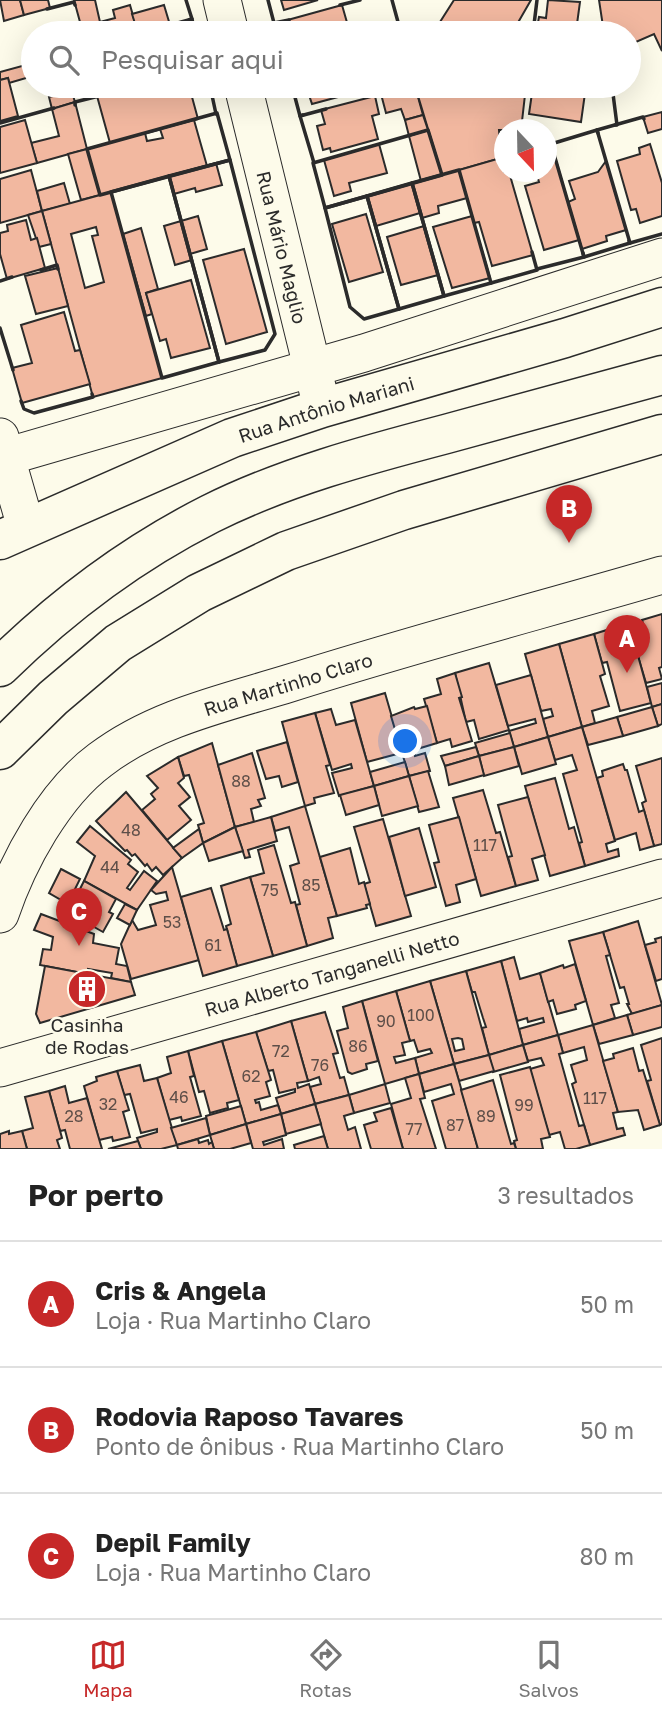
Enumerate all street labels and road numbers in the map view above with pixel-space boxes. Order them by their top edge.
street label: Rua Mário Maglio [253,168,313,326]
street label: Rua Antônio Mariani [235,371,417,447]
street label: Rua Martinho Claro [200,647,375,720]
street label: Rua Alberto Tanganelli Netto [202,925,462,1020]

